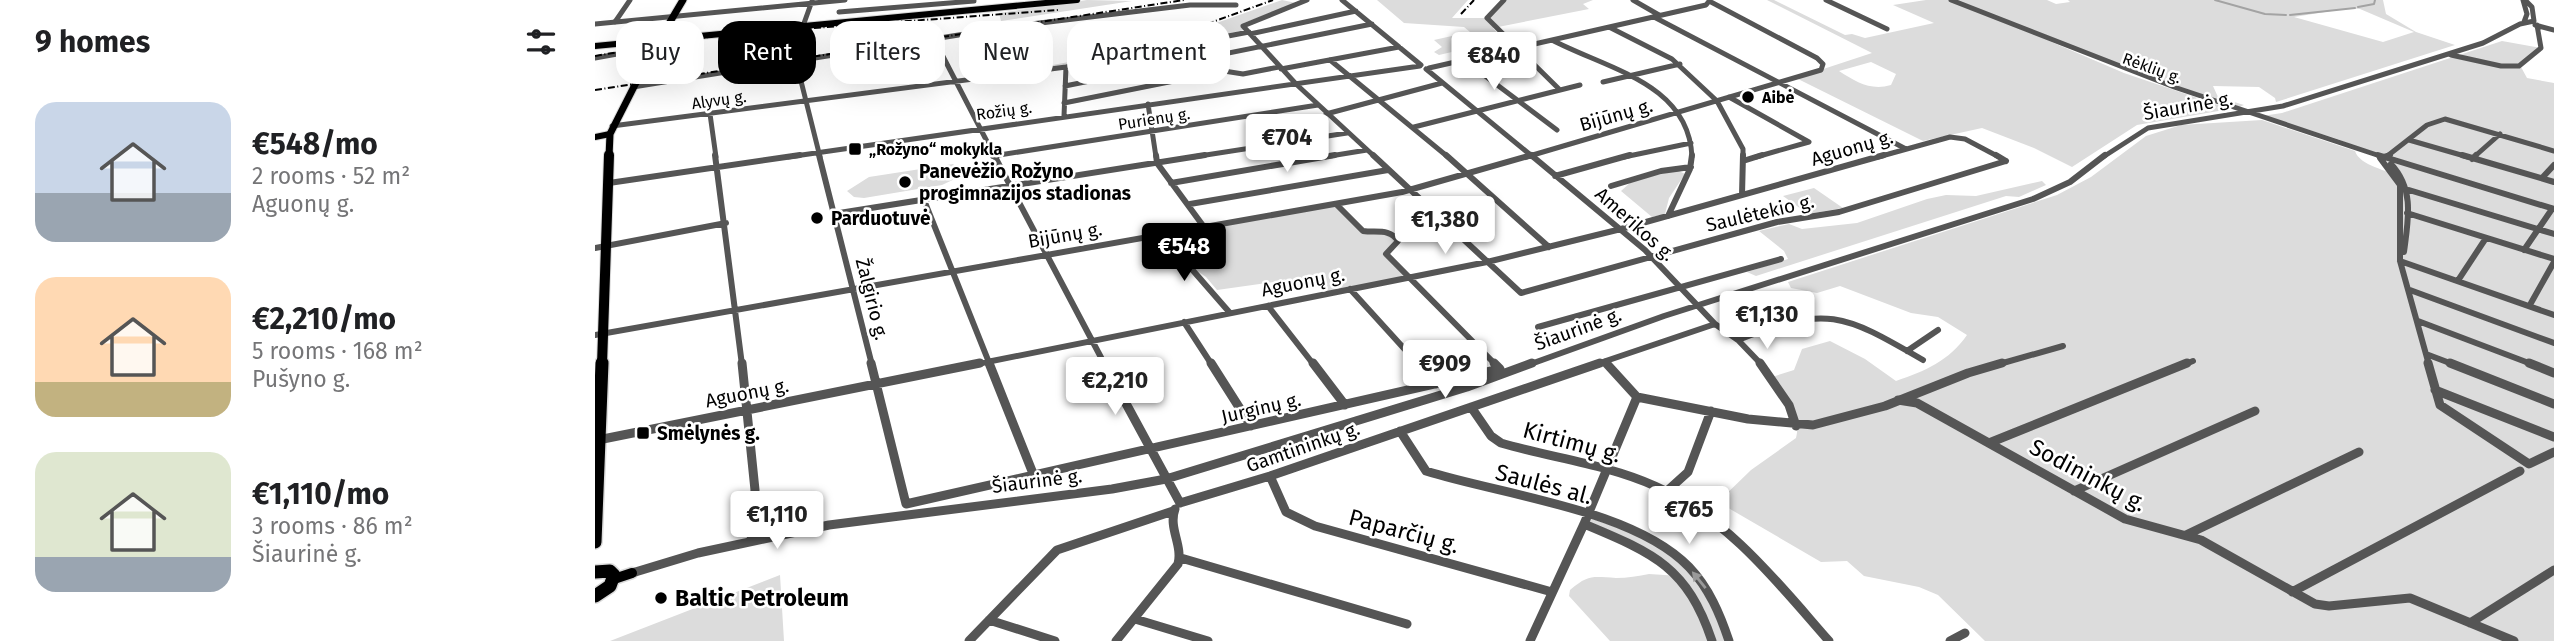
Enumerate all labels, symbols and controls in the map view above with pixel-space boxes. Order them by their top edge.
chip: Buy [616,21,704,84]
chip: Rent [718,21,816,84]
chip: Filters [830,21,945,84]
chip: New [959,21,1053,84]
chip: Apartment [1067,21,1230,84]
icon: filters [522,23,560,61]
text: 9 homes [35,24,150,60]
pin: €840 [1453,32,1535,92]
text: €840 [1467,41,1521,69]
street label: Rėklių g. [2120,49,2184,87]
street label: Alyvų g. [690,87,748,113]
street label: Šiaurinė g. [2141,87,2235,125]
place label: Aibė [1761,88,1795,107]
marker: Aibė [1740,89,1756,105]
street label: Bijūnų g. [1577,94,1655,136]
street label: Rožių g. [975,98,1033,124]
street label: Purienų g. [1117,104,1192,134]
pin: €704 [1246,114,1328,174]
text: €704 [1262,123,1312,151]
street label: Aguonų g. [1808,125,1896,171]
text: €548/mo [252,126,378,162]
icon: home [91,130,175,214]
place label: „Rožyno“ mokykla [869,140,1002,159]
marker: „Rožyno“ mokykla [847,141,863,157]
place label: Panevėžio Rožyno progimnazijos stadionas [919,160,1131,205]
text: 2 rooms · 52 m² [252,162,410,190]
marker: Panevėžio Rožyno progimnazijos stadionas [897,174,913,190]
street label: Amerikos g. [1590,182,1680,266]
street label: Saulėtekio g. [1704,189,1816,237]
text: Aguonų g. [252,190,354,218]
pin: €1,380 [1388,196,1502,256]
text: €1,380 [1411,205,1479,233]
place label: Parduotuvė [831,207,931,230]
marker: Parduotuvė [809,210,825,226]
street label: Bijūnų g. [1026,217,1104,253]
pin: €548 [1143,224,1225,283]
text: €548 [1158,232,1210,260]
street label: Žalgirio g. [851,256,893,342]
street label: Aguonų g. [1259,263,1347,301]
pin: €1,130 [1710,292,1824,351]
text: €1,130 [1736,300,1798,328]
text: €2,210/mo [252,301,396,337]
street label: Šiaurinė g. [1531,303,1625,355]
icon: home [91,305,175,389]
text: 5 rooms · 168 m² [252,337,423,365]
pin: €909 [1404,340,1486,400]
text: €909 [1419,349,1471,377]
pin: €2,210 [1058,358,1172,417]
text: Pušyno g. [252,365,350,393]
text: €2,210 [1082,366,1148,394]
street label: Aguonų g. [703,374,791,412]
street label: Jurginų g. [1219,388,1303,428]
street label: Kirtimų g. [1520,415,1624,469]
street label: Gamtininkų g. [1243,417,1363,477]
place label: Smėlynės g. [657,422,760,445]
marker: Smėlynės g. [635,425,651,441]
street label: Sodininkų g. [2025,433,2151,517]
street label: Saulės al. [1493,458,1595,510]
street label: Šiaurinė g. [991,464,1083,498]
text: €1,110/mo [252,476,389,512]
icon: home [91,480,175,564]
pin: €765 [1648,486,1730,546]
pin: €1,110 [720,491,834,551]
text: €765 [1664,495,1714,523]
text: €1,110 [746,500,808,528]
street label: Paparčių g. [1346,503,1462,559]
text: 3 rooms · 86 m² [252,512,413,540]
text: Šiaurinė g. [252,540,362,568]
one-way arrow [1692,572,1707,590]
place label: Baltic Petroleum [675,584,849,612]
marker: Baltic Petroleum [653,590,669,606]

